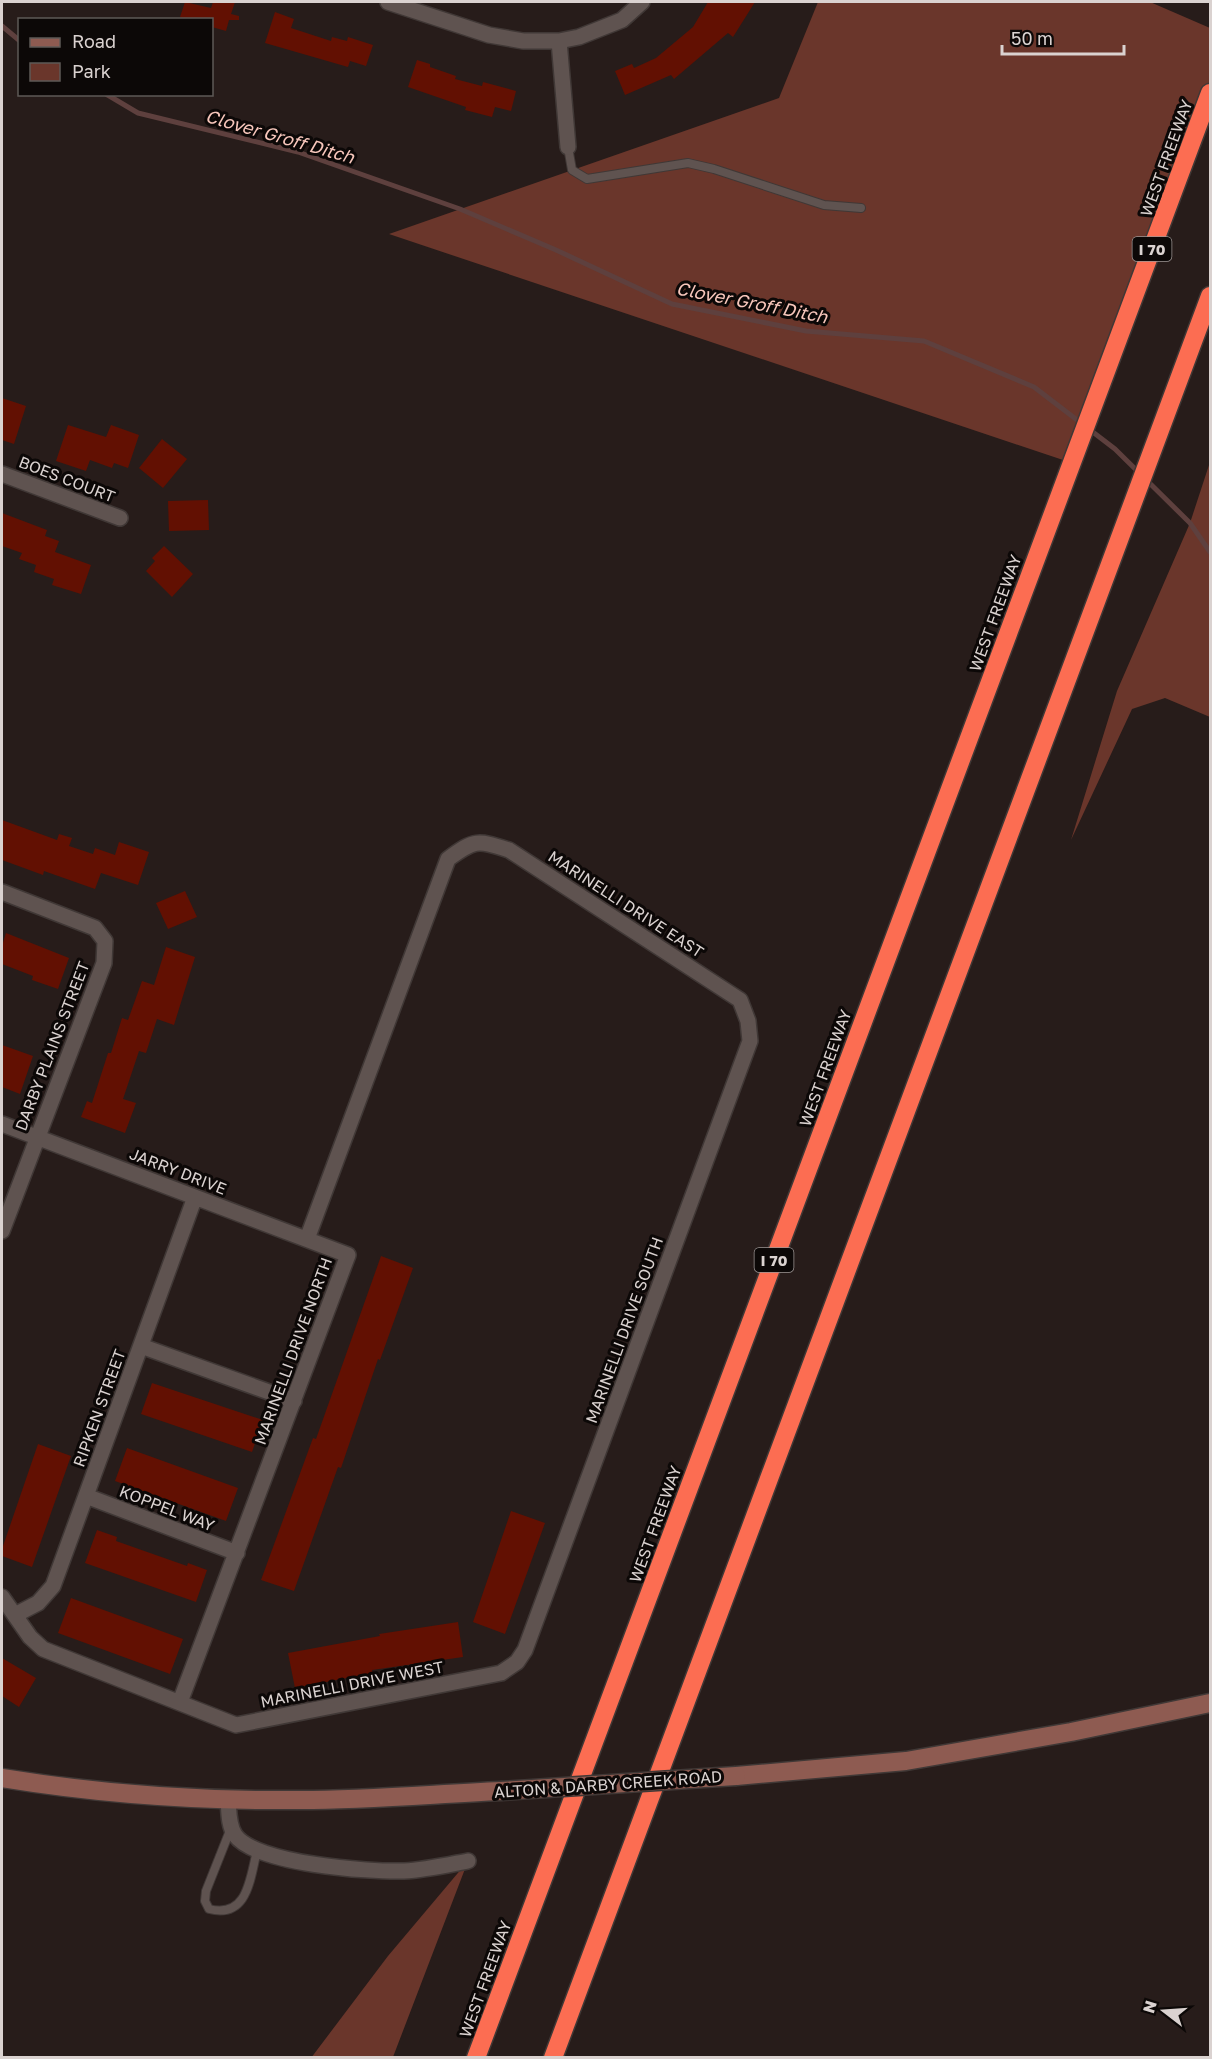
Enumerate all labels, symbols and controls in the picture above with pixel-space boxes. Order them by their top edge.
legend [18,18,213,96]
scale bar [1002,18,1124,56]
text: 50 m [1011,27,1053,49]
text: Road [72,30,116,52]
text: Park [72,60,111,82]
street label: WEST FREEWAY [1136,96,1197,219]
water label: Clover Groff Ditch [203,104,358,168]
road number: I 70 [1132,237,1172,261]
water label: Clover Groff Ditch [675,277,830,328]
street label: BOES COURT [16,451,118,507]
street label: WEST FREEWAY [965,551,1026,674]
street label: MARINELLI DRIVE EAST [544,846,708,962]
street label: DARBY PLAINS STREET [10,959,94,1133]
street label: WEST FREEWAY [795,1006,856,1129]
street label: JARRY DRIVE [127,1143,229,1199]
street label: MARINELLI DRIVE SOUTH [581,1234,667,1426]
road number: I 70 [754,1248,794,1272]
street label: MARINELLI DRIVE NORTH [250,1255,336,1447]
street label: RIPKEN STREET [68,1346,130,1470]
street label: WEST FREEWAY [625,1462,686,1585]
street label: KOPPEL WAY [117,1481,218,1536]
street label: MARINELLI DRIVE WEST [259,1656,445,1712]
street label: ALTON & DARBY CREEK ROAD [493,1766,723,1802]
street label: WEST FREEWAY [455,1917,516,2040]
north arrow [1134,1981,1194,2041]
text: N [1138,1998,1161,2015]

